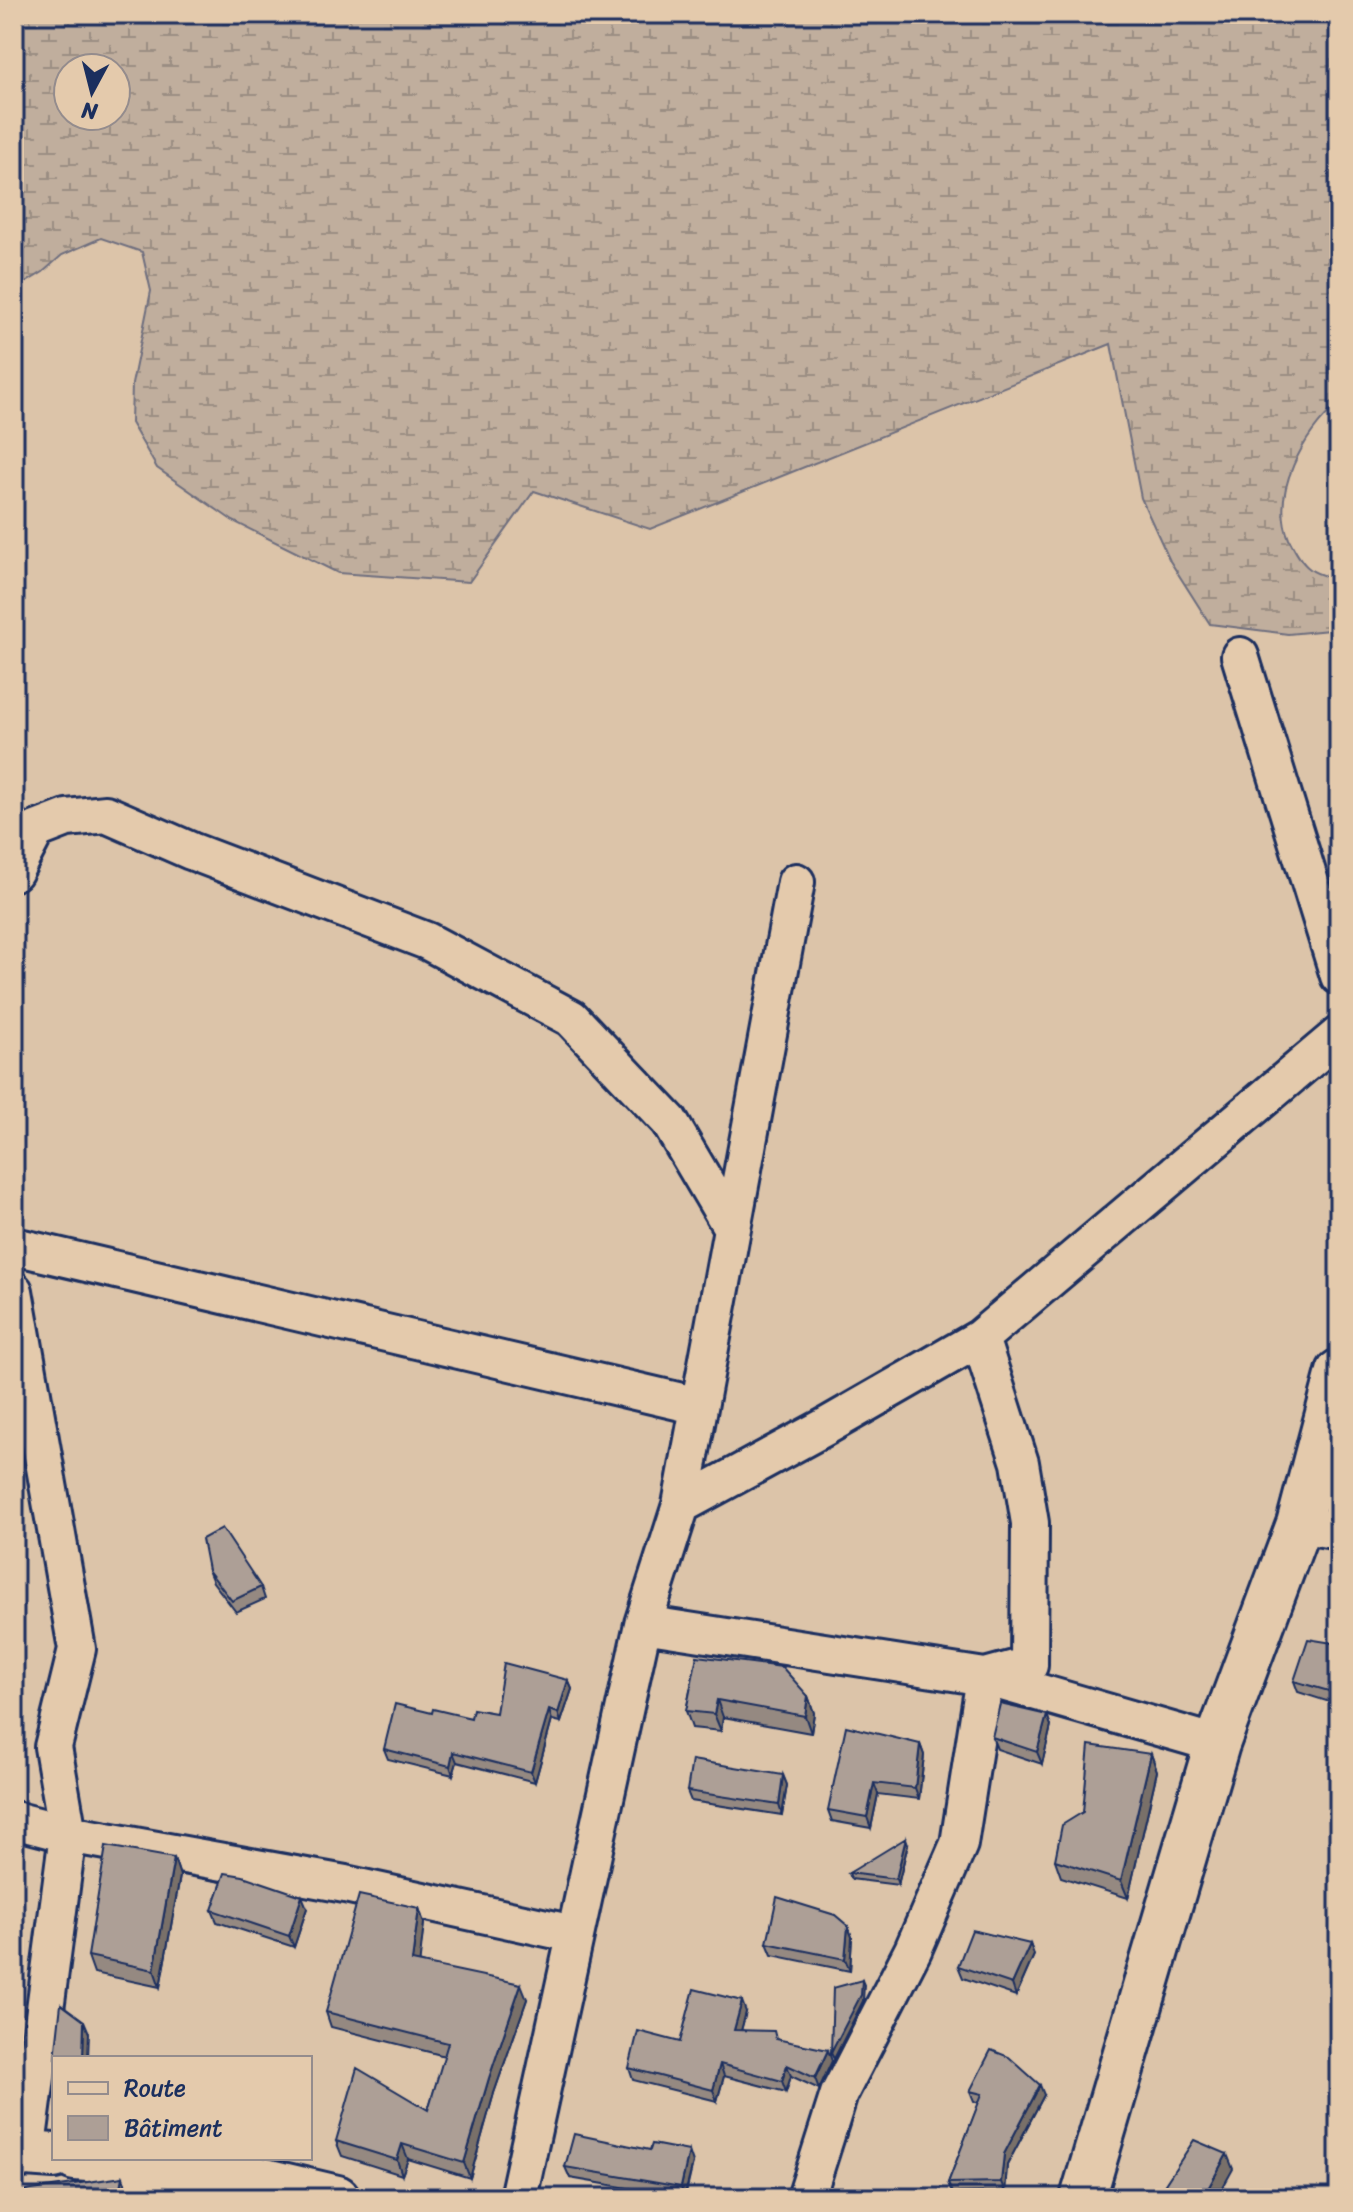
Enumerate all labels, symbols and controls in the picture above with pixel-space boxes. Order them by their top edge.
north arrow [52,52,132,132]
text: N [79,91,101,132]
legend [52,2056,312,2160]
text: Route [124,2067,186,2109]
text: Bâtiment [124,2107,223,2149]

